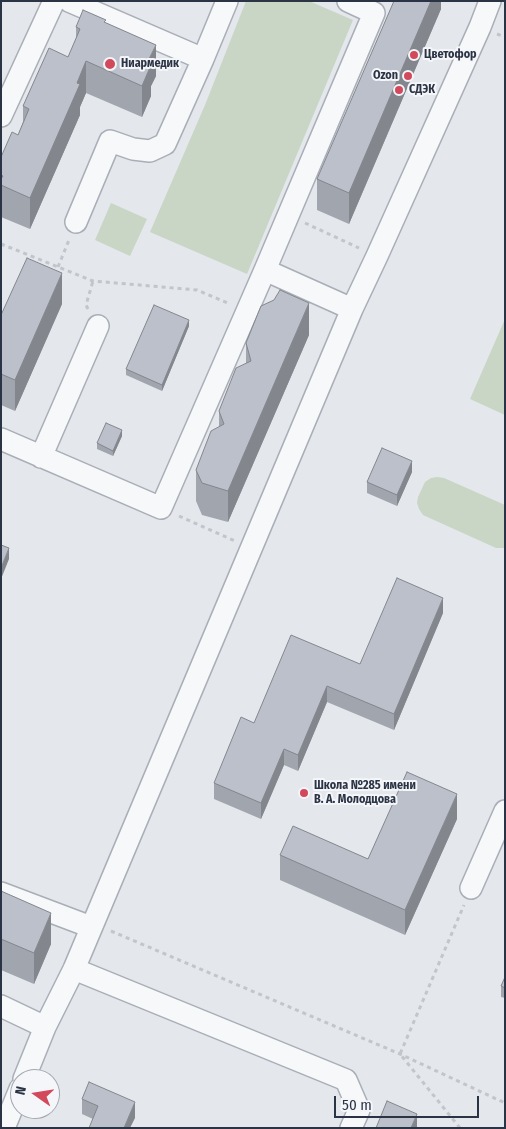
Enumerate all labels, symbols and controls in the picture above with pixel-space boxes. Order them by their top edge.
place label: Цветофор [424,48,477,62]
marker: Цветофор [408,49,420,61]
marker: Ниармедик [103,57,117,71]
place label: Ниармедик [121,57,179,71]
place label: Ozon [373,69,398,83]
marker: Ozon [402,70,414,82]
place label: СДЭК [409,83,435,97]
marker: СДЭК [393,84,405,96]
place label: Школа №285 имени В. А. Молодцова [314,779,416,807]
marker: Школа №285 имени В. А. Молодцова [298,787,310,799]
north arrow [10,1069,60,1119]
text: N [12,1085,30,1097]
scale bar [336,1086,481,1118]
text: 50 m [342,1096,372,1114]

